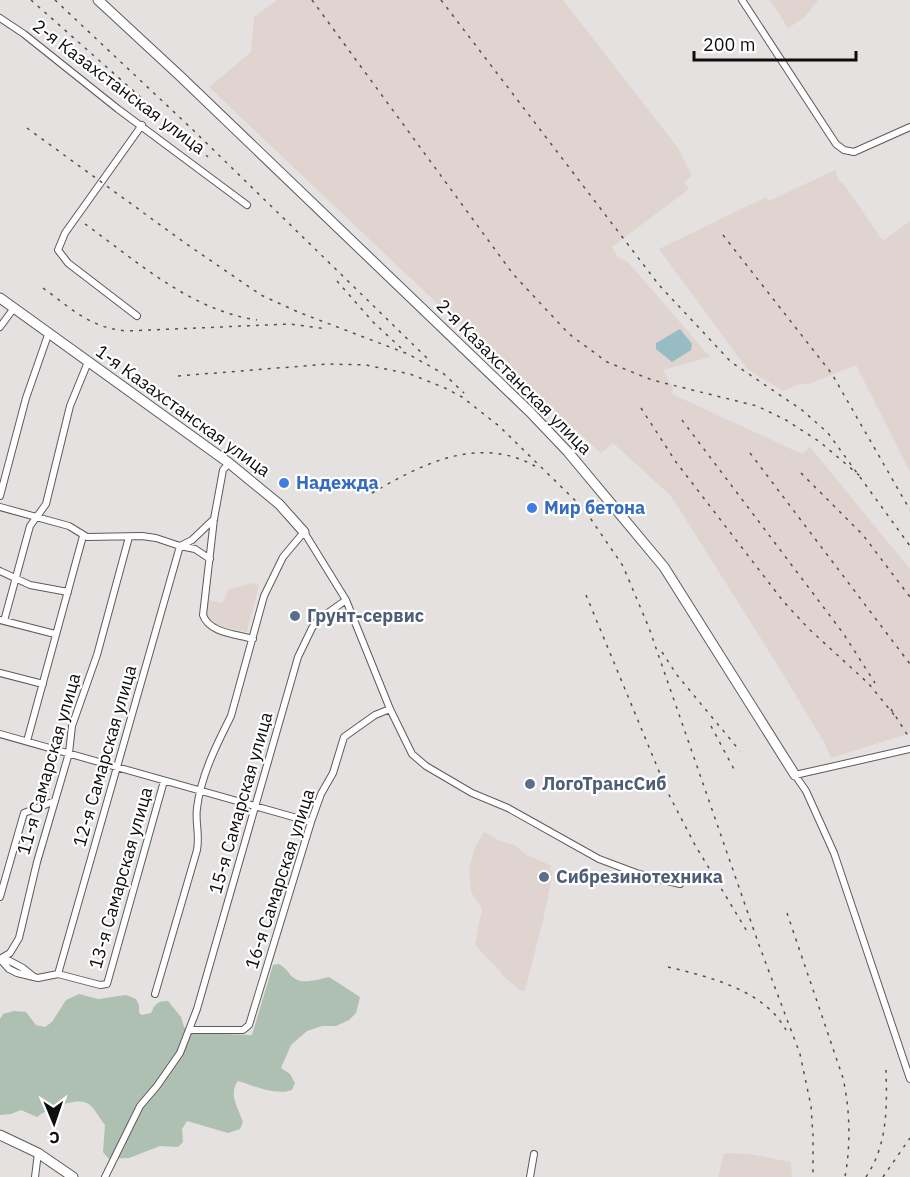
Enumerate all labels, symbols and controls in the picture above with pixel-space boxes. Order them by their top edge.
street label: 2-я Казахстанская улица [28,14,211,159]
scale bar [694,24,856,62]
text: 200 m [703,33,755,56]
street label: 2-я Казахстанская улица [432,294,597,459]
street label: 1-я Казахстанская улица [91,339,276,482]
place label: Надежда [296,471,379,494]
marker: Надежда [277,476,291,490]
place label: Мир бетона [544,496,645,519]
marker: Мир бетона [525,501,539,515]
place label: Грунт-сервис [307,604,424,627]
marker: Грунт-сервис [288,609,302,623]
street label: 12-я Самарская улица [68,662,142,849]
street label: 11-я Самарская улица [12,670,86,857]
street label: 15-я Самарская улица [204,709,278,896]
place label: ЛогоТрансСиб [542,772,666,795]
marker: ЛогоТрансСиб [523,777,537,791]
street label: 13-я Самарская улица [84,784,158,971]
street label: 16-я Самарская улица [240,785,320,972]
place label: Сибрезинотехника [556,865,723,888]
marker: Сибрезинотехника [537,870,551,884]
north arrow [24,1093,84,1153]
text: С [49,1128,60,1148]

